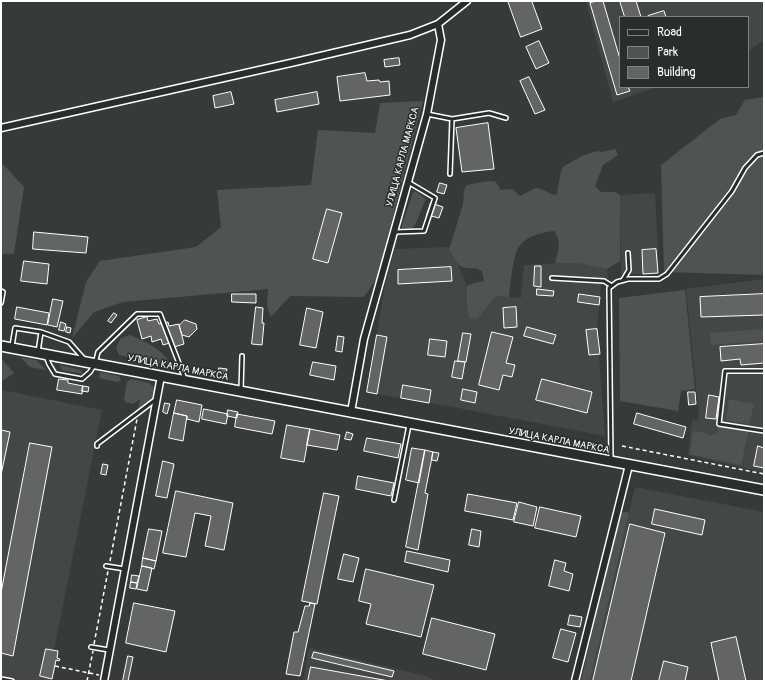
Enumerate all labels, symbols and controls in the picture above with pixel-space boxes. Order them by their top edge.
legend [619,16,749,88]
text: Road [657,25,682,40]
text: Park [657,45,678,60]
text: Building [657,65,696,80]
street label: УЛИЦА КАРЛА МАРКСА [384,106,422,208]
street label: УЛИЦА КАРЛА МАРКСА [126,352,230,384]
street label: УЛИЦА КАРЛА МАРКСА [507,425,611,457]

